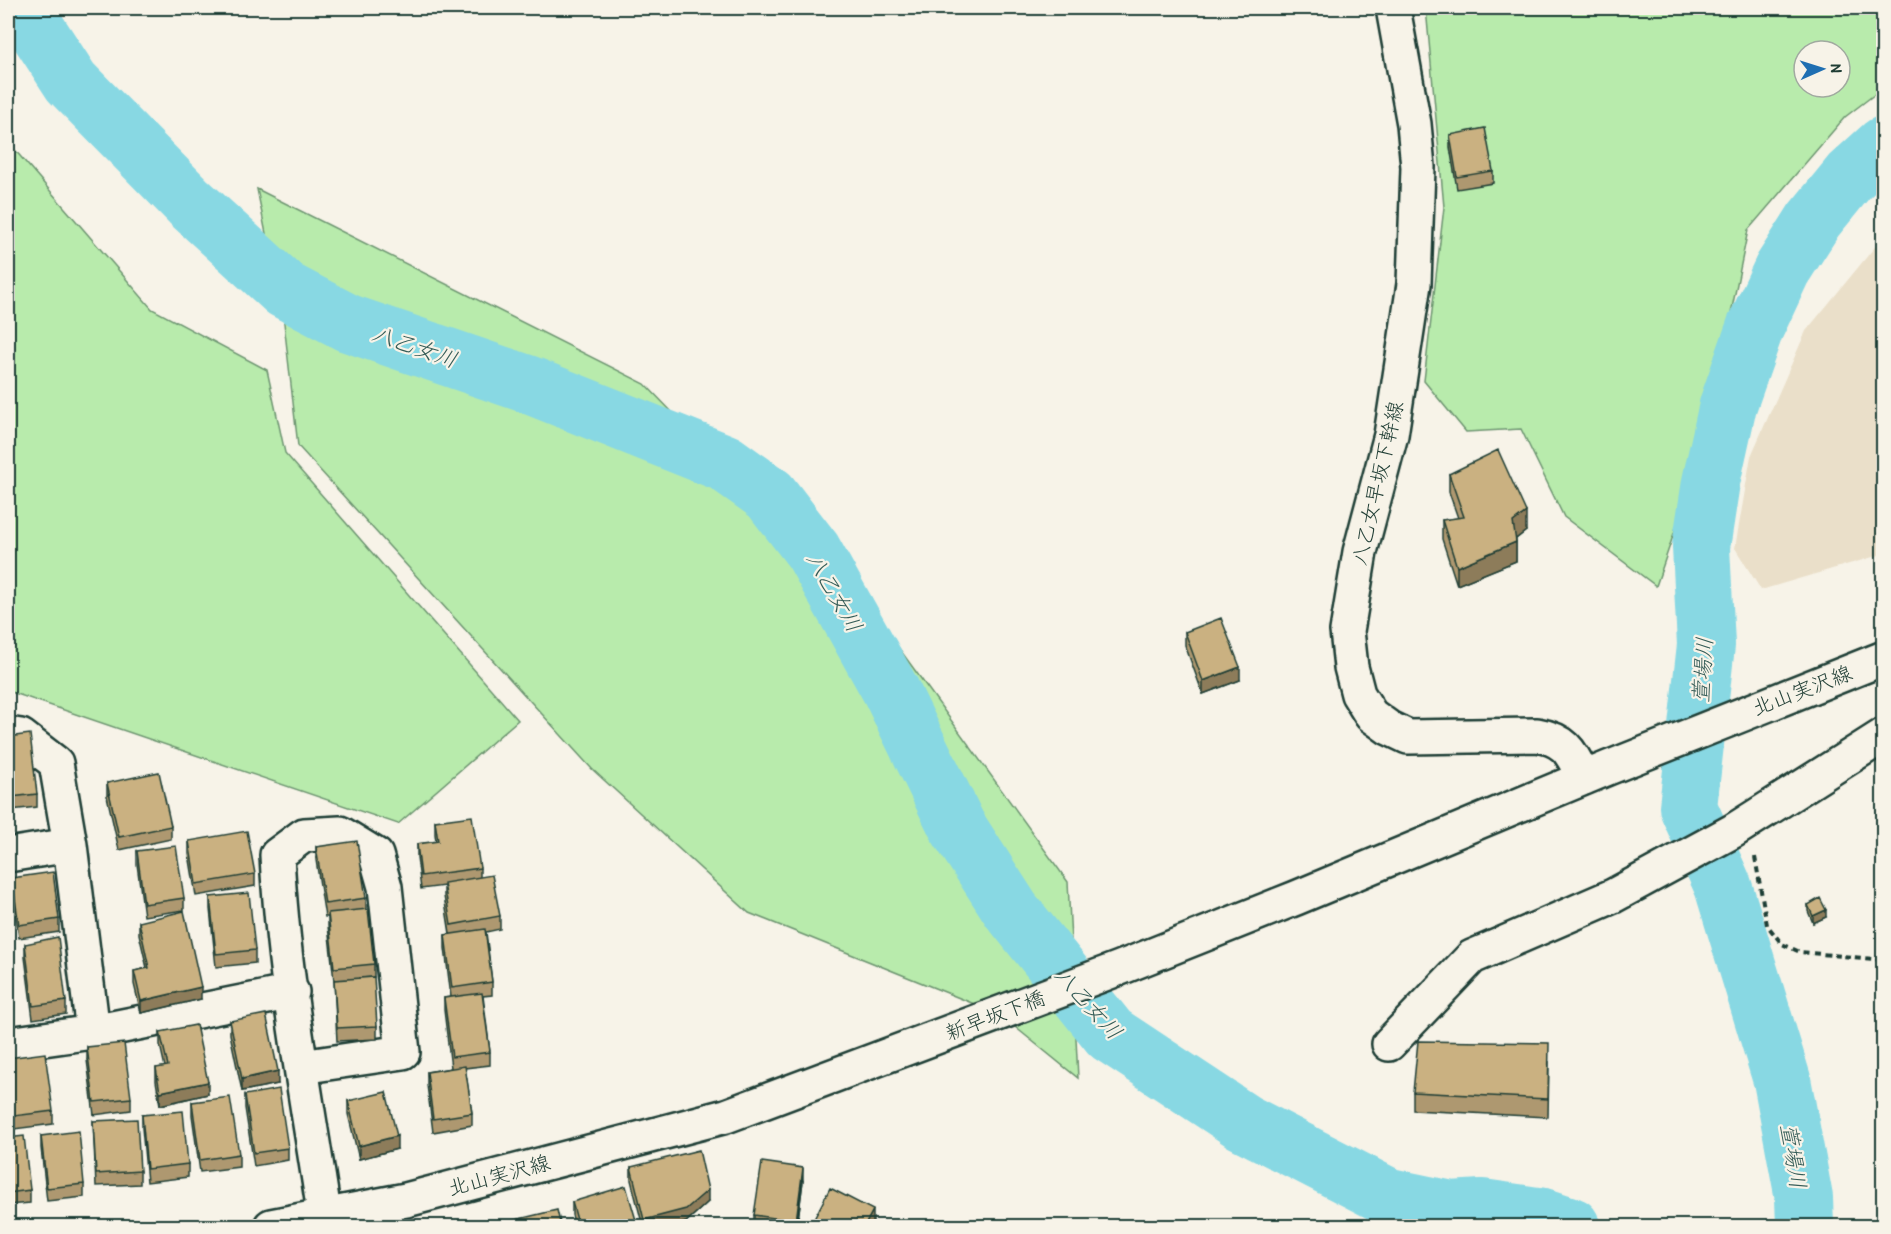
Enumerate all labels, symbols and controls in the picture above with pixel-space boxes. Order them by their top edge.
north arrow [1792,39,1852,99]
text: N [1826,63,1848,74]
water label: 八乙女川 [369,317,461,375]
street label: 八乙女早坂下幹線 [1344,398,1410,568]
water label: 八乙女川 [800,546,870,638]
water label: 萱場川 [1685,636,1719,704]
street label: 北山実沢線 [1748,658,1856,722]
water label: 八乙女川 [1048,960,1130,1046]
street label: 新早坂下橋 [941,983,1049,1047]
water label: 萱場川 [1774,1121,1814,1191]
street label: 北山実沢線 [445,1147,553,1203]

